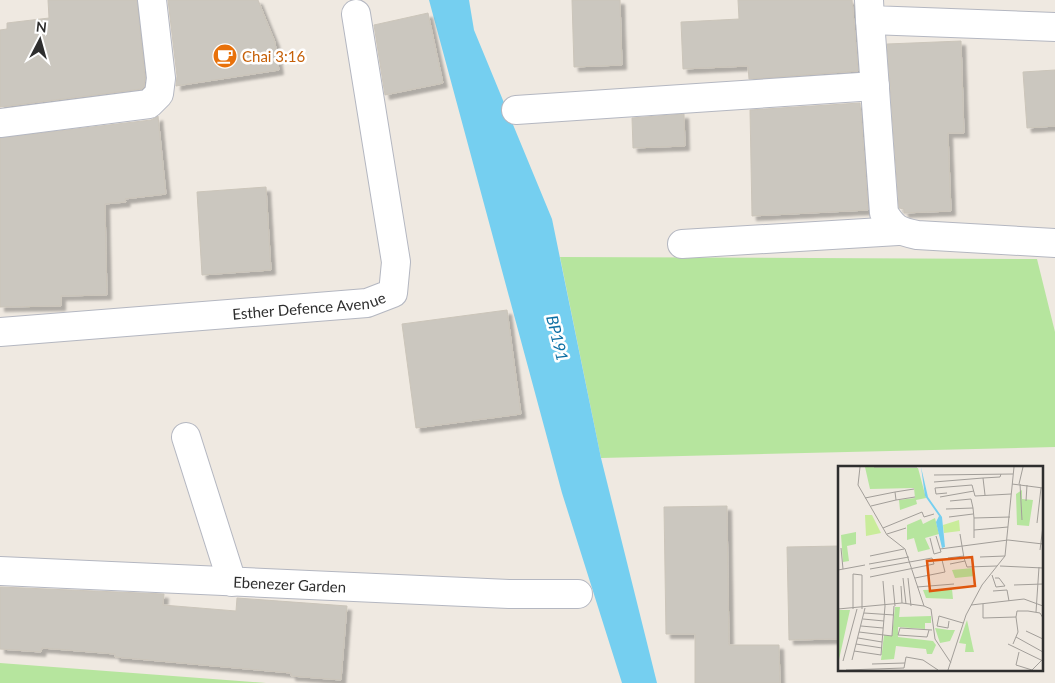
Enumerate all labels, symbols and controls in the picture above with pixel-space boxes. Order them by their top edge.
north arrow [15,15,65,65]
text: N [35,18,48,36]
cafe icon: Chai 3:16 [212,43,238,69]
place label: Chai 3:16 [242,47,305,65]
street label: Esther Defence Avenue [231,288,388,323]
water label: BP191 [543,313,573,363]
inset map [838,466,1042,670]
street label: Ebenezer Garden [233,573,347,596]

